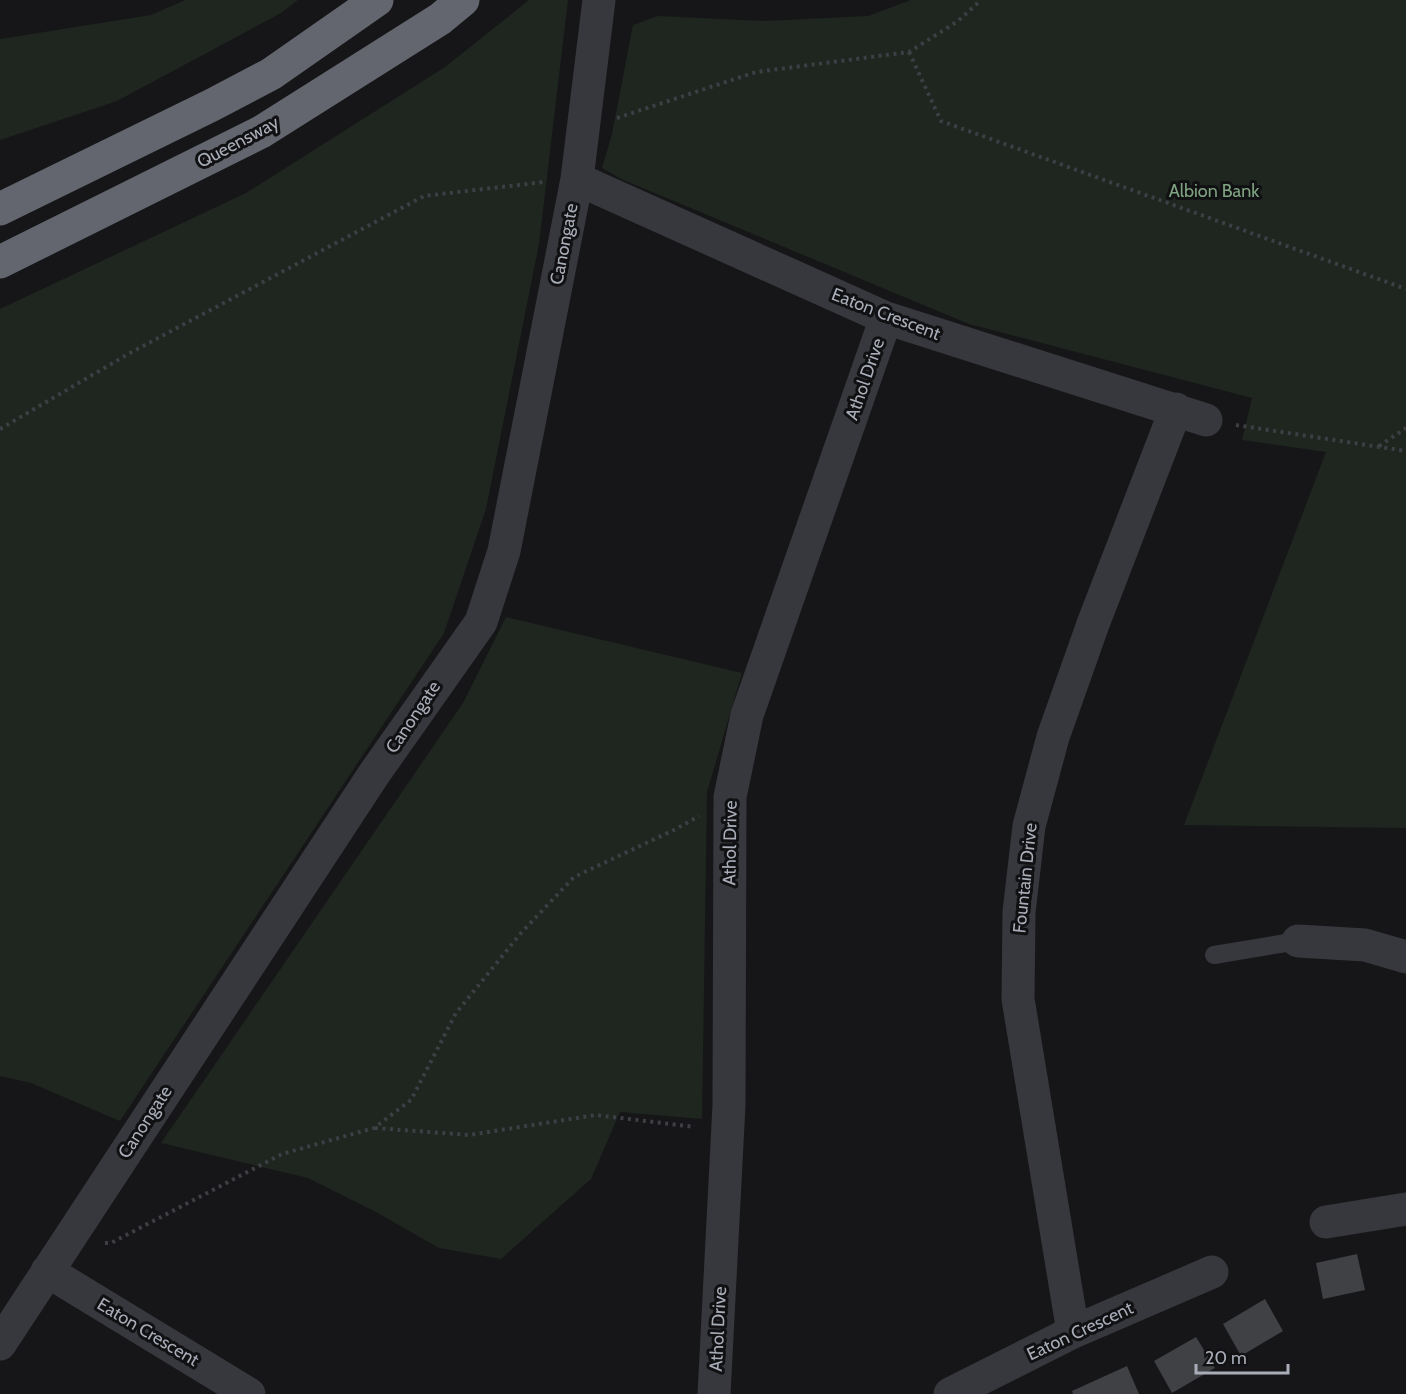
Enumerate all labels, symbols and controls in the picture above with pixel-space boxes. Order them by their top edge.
street label: Queensway [193,111,283,173]
park label: Albion Bank [1169,180,1260,202]
street label: Canongate [545,201,583,287]
street label: Eaton Crescent [828,283,944,345]
street label: Athol Drive [841,335,889,423]
street label: Canongate [381,677,445,757]
street label: Athol Drive [718,800,742,886]
street label: Fountain Drive [1008,822,1042,934]
street label: Canongate [113,1081,177,1163]
street label: Athol Drive [705,1286,731,1372]
street label: Eaton Crescent [93,1293,203,1371]
street label: Eaton Crescent [1023,1297,1137,1365]
scale bar [1196,1337,1288,1375]
text: 20 m [1205,1347,1247,1369]

